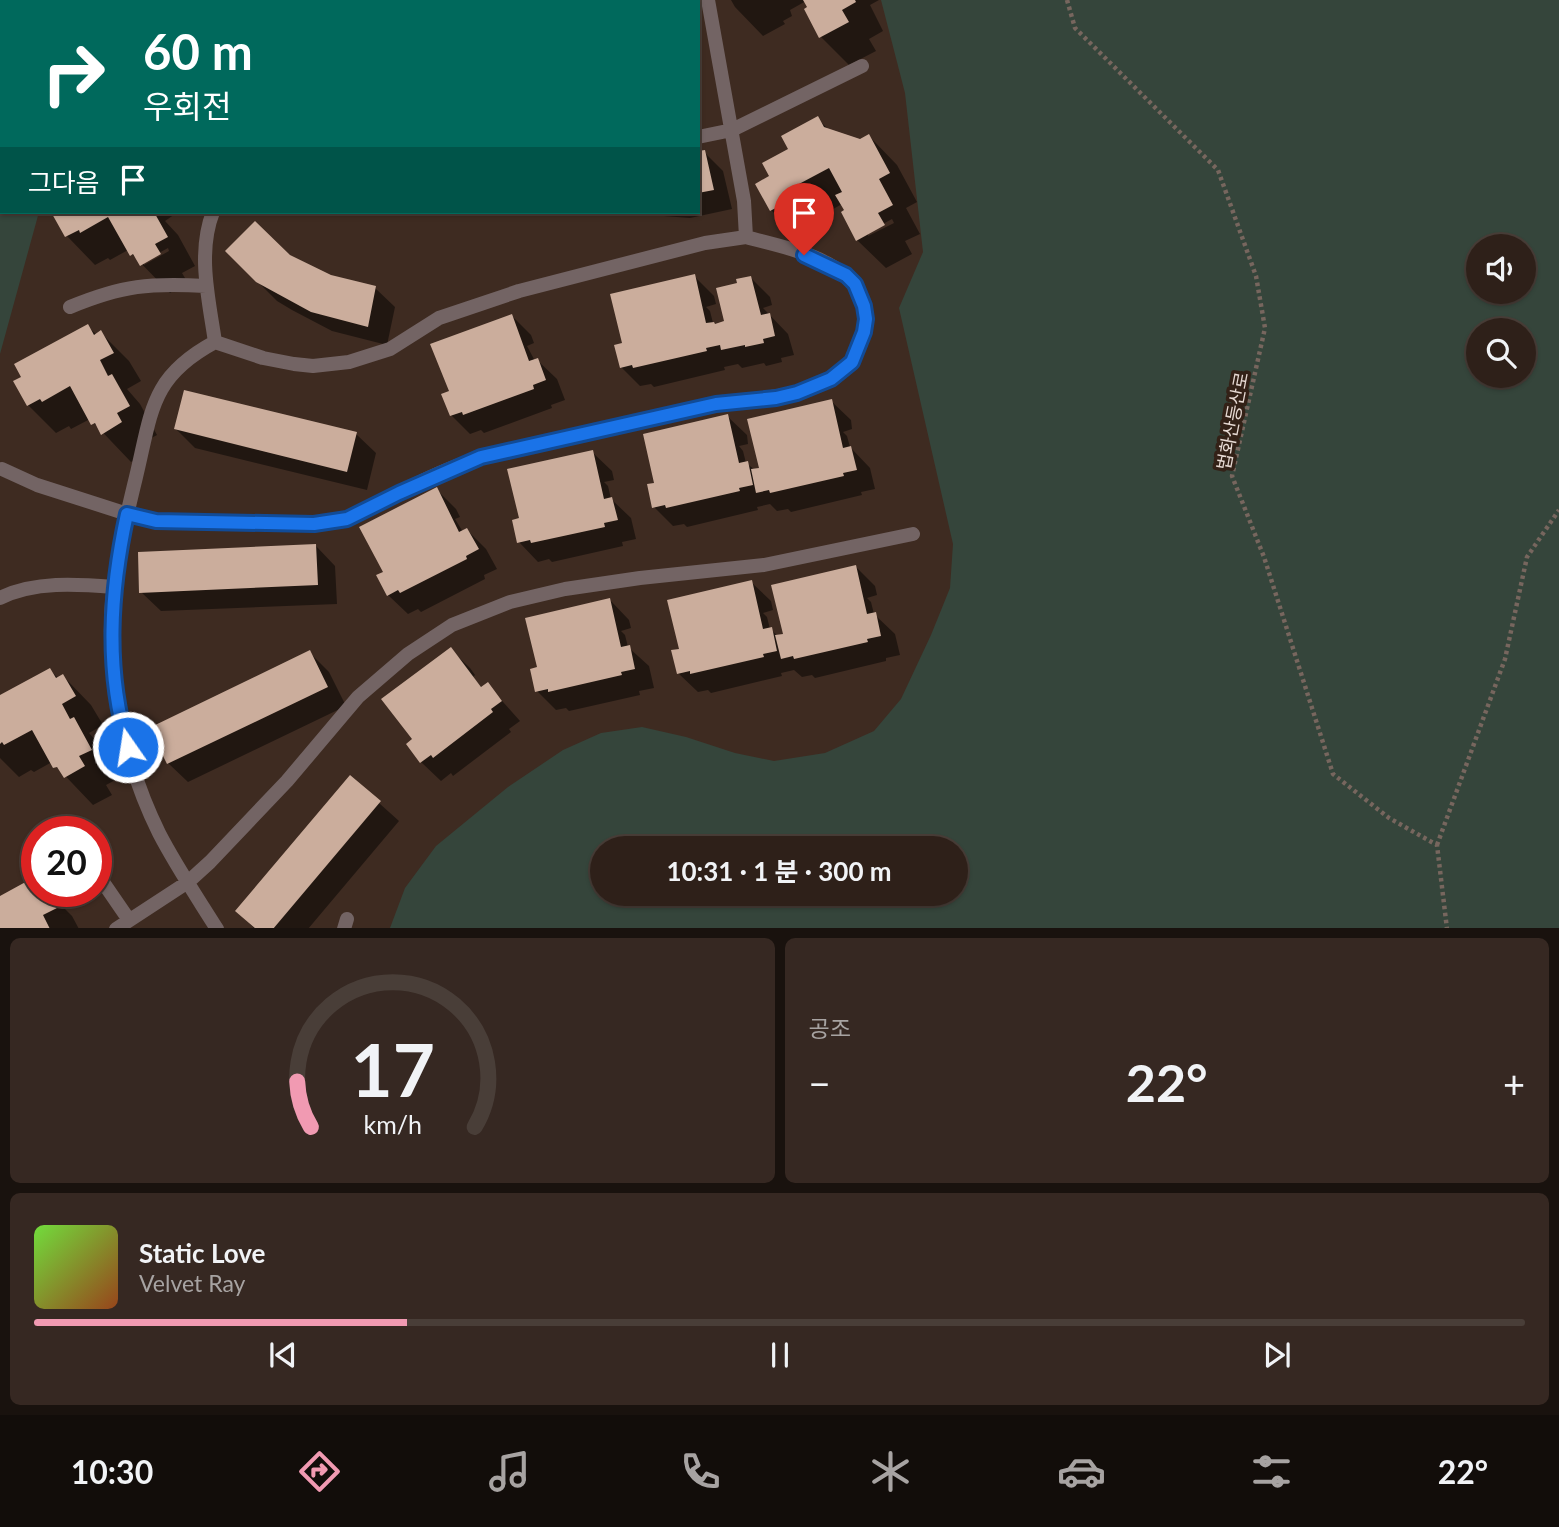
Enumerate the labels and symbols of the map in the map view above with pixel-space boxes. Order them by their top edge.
pin [774,183,834,255]
street label: 법화산등산로 [1212,370,1252,472]
position arrow [91,710,165,784]
speed limit sign: 20 [21,816,112,907]

